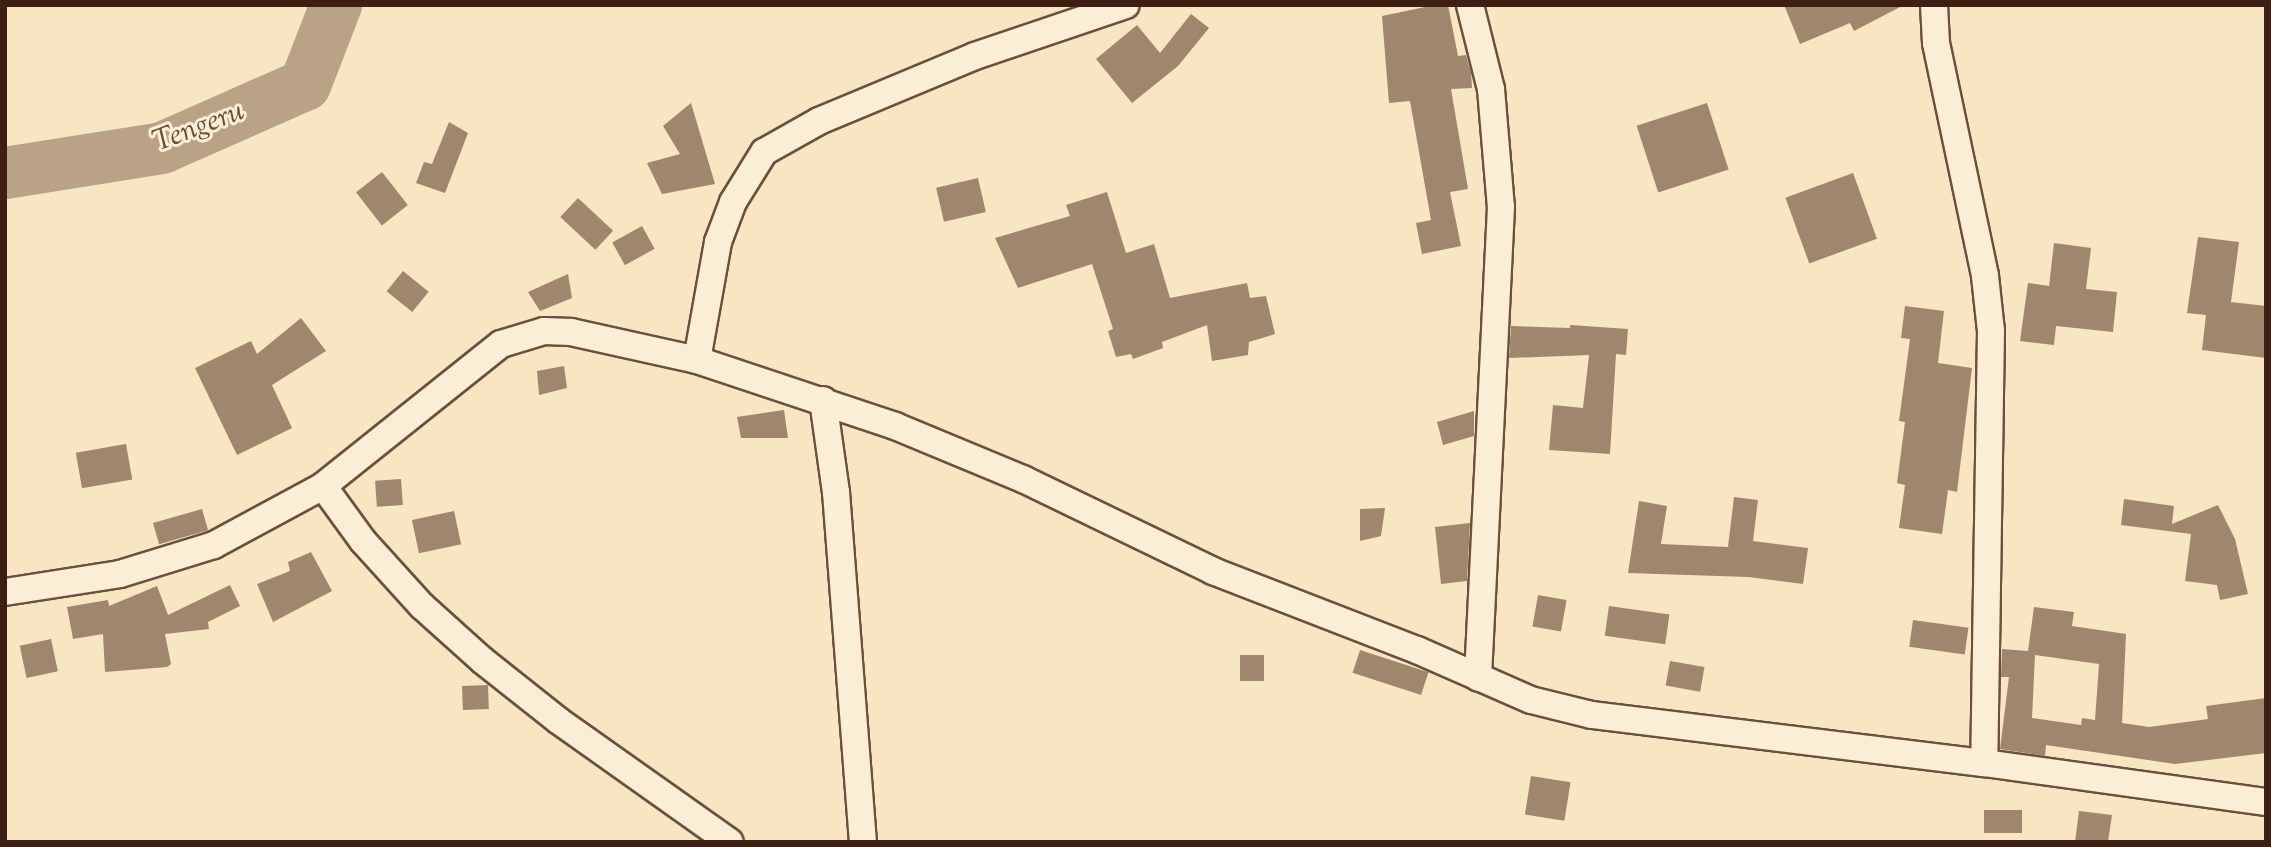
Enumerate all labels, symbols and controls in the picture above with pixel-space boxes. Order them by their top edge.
water label: Tengeru [148,94,250,162]

